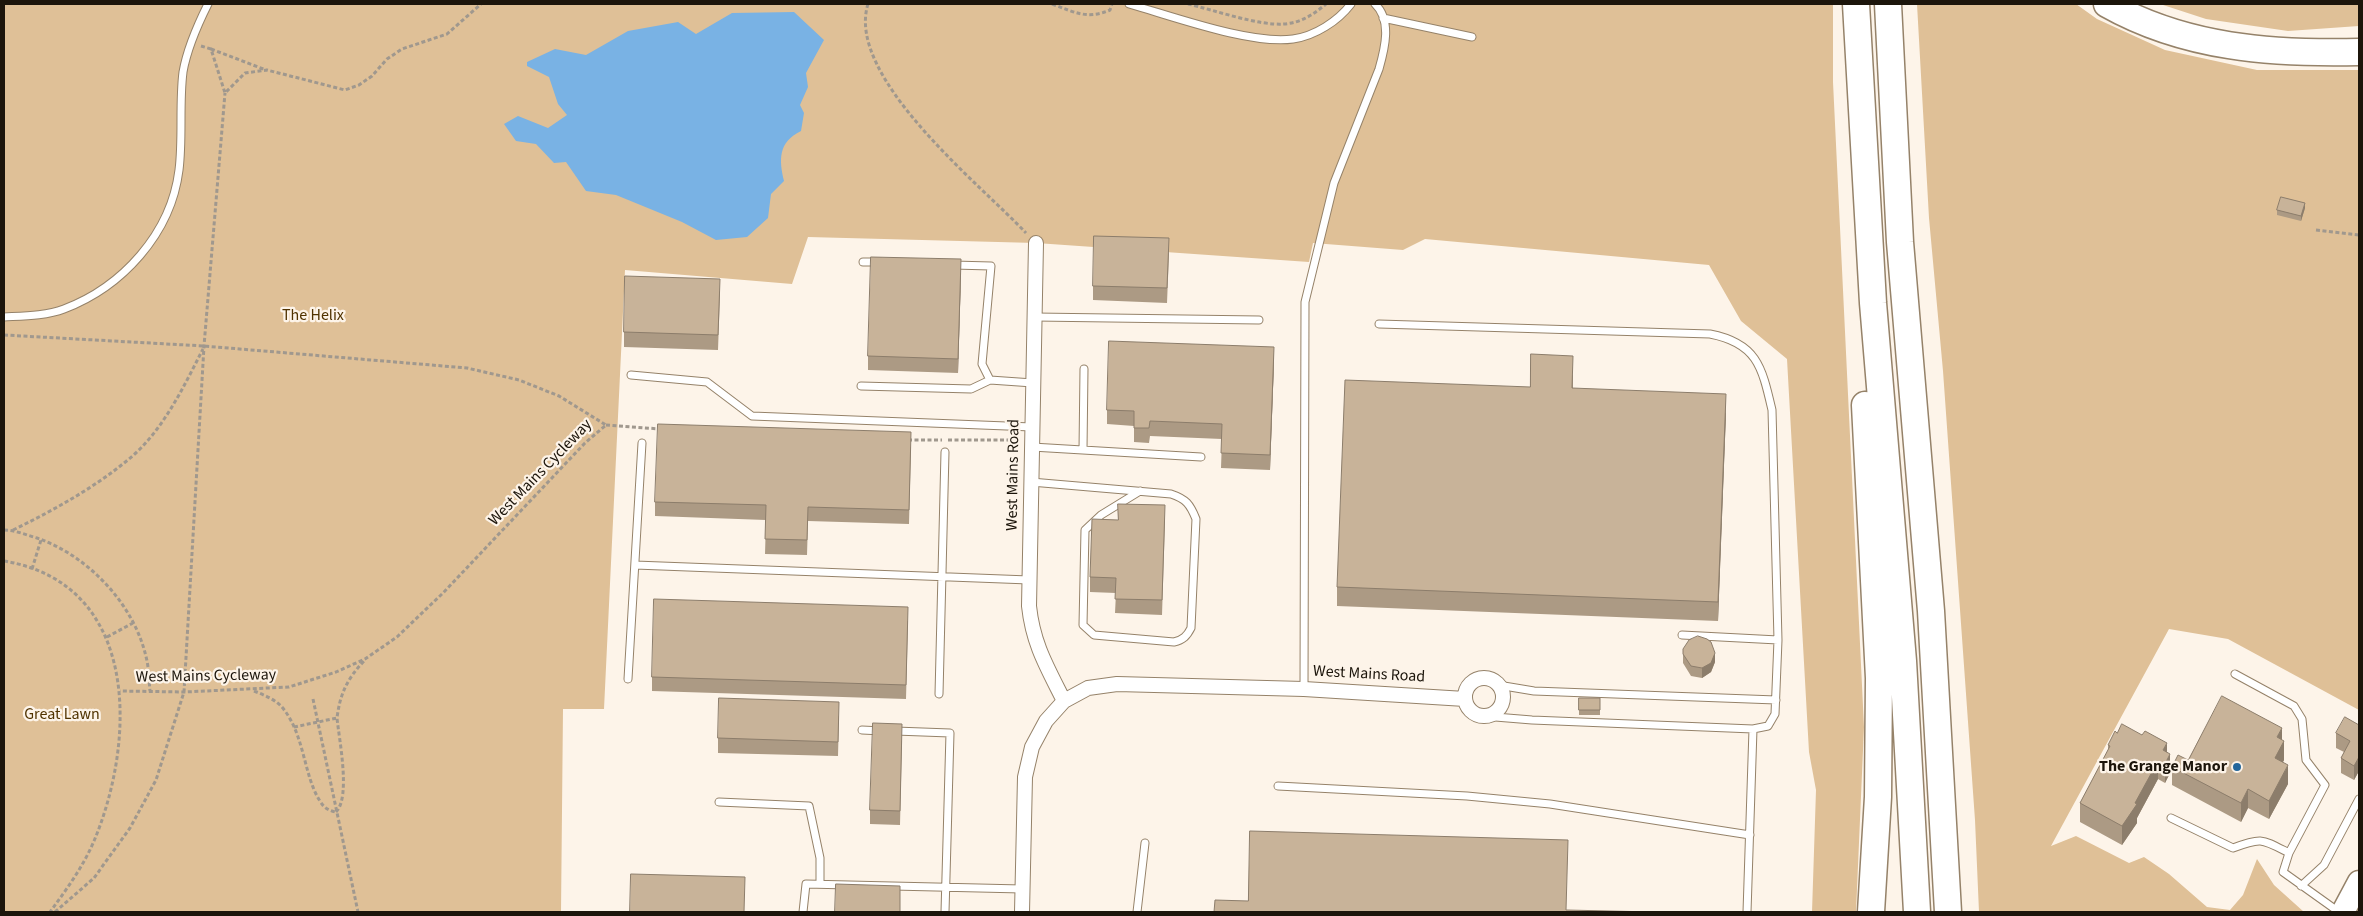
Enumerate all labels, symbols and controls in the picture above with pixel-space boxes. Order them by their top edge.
park label: The Helix [282,306,344,326]
street label: West Mains Cycleway [485,416,597,530]
street label: West Mains Road [1003,419,1025,531]
street label: West Mains Road [1313,662,1425,688]
street label: West Mains Cycleway [136,666,276,688]
park label: Great Lawn [24,705,100,725]
place label: The Grange Manor [2099,757,2227,777]
marker: The Grange Manor [2231,761,2243,773]

